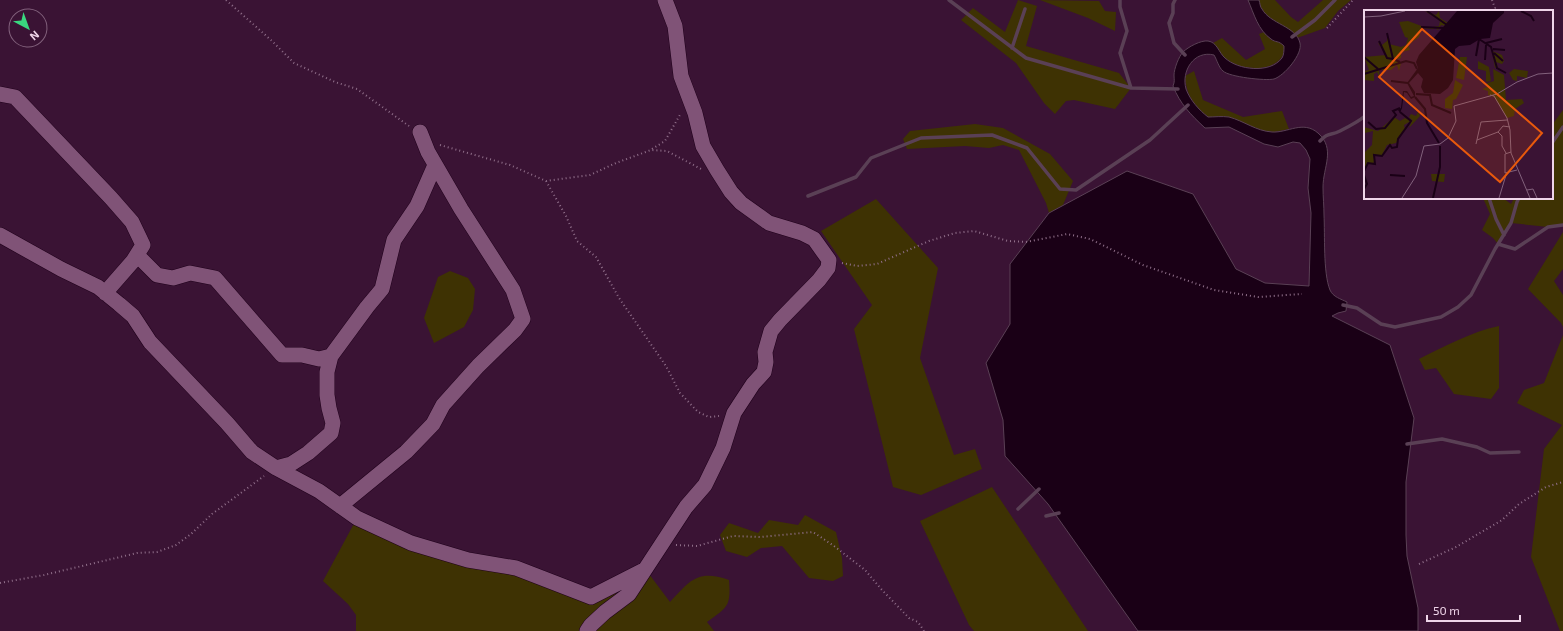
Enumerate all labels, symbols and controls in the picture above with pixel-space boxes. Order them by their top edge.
north arrow [8,8,48,48]
inset map [1364,10,1553,199]
text: N [28,28,42,43]
scale bar [1427,597,1520,623]
text: 50 m [1433,603,1460,617]

